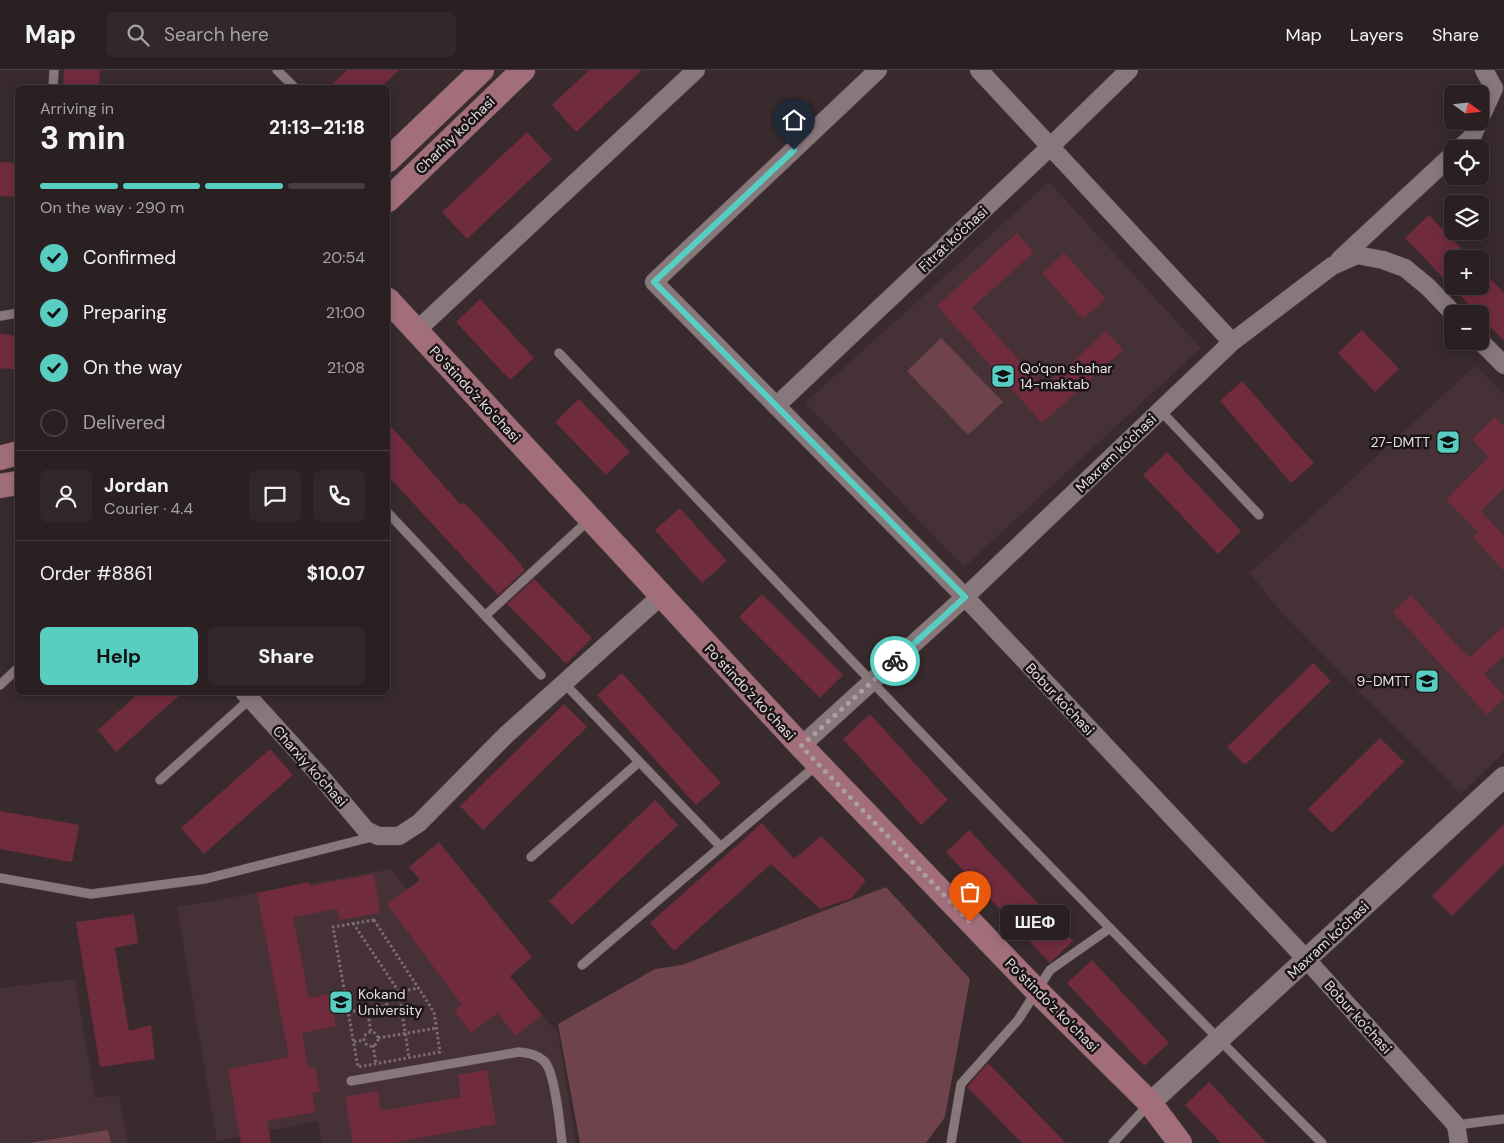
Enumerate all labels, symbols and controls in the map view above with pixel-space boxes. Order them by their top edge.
search box [106,12,456,57]
text: Map [25,19,76,50]
icon: search [124,21,152,49]
text: Search here [164,22,269,47]
text: Map [1286,23,1322,47]
text: Layers [1350,23,1404,47]
text: Share [1432,23,1479,47]
north arrow [1444,85,1489,130]
map controls [1444,85,1489,350]
street label: Charhiy ko'chasi [411,92,499,178]
text: Arriving in [40,98,114,119]
pin [773,99,815,150]
icon: home [780,106,808,134]
text: 21:13–21:18 [269,115,365,140]
text: 3 min [40,117,125,159]
button: locate [1444,140,1489,185]
button: layers [1444,195,1489,240]
text: On the way · 290 m [40,197,184,218]
street label: Fitrat ko'chasi [915,202,991,276]
icon: check [40,244,68,272]
text: Confirmed [83,245,176,270]
text: 20:54 [322,247,365,268]
button: + [1444,250,1489,295]
icon: check [40,299,68,327]
text: Preparing [83,300,167,325]
text: 21:00 [326,302,365,323]
button: − [1444,305,1489,350]
street label: Poʻstindoʻz koʻchasi [426,342,524,446]
icon: check [40,354,68,382]
text: On the way [83,355,183,380]
text: 21:08 [327,357,365,378]
place label: Qo'qon shahar 14-maktab [1020,359,1113,393]
school or university icon: Qo'qon shahar 14-maktab [990,363,1016,389]
text: Delivered [83,410,165,435]
street label: Maxram ko'chasi [1072,410,1160,496]
school or university icon: 27-DMTT [1435,429,1461,455]
place label: 27-DMTT [1370,433,1430,451]
button: person [40,470,92,522]
button: chat [249,470,301,522]
button: phone [313,470,365,522]
text: Jordan [104,473,169,498]
text: Courier · 4.4 [104,498,193,519]
text: Order #8861 [40,561,152,586]
text: $10.07 [306,561,365,586]
button: Help [40,627,198,685]
button: Share [208,627,365,685]
courier [870,636,920,686]
street label: Poʻstindoʻz koʻchasi [701,640,799,744]
icon: bike [881,647,909,675]
street label: Bobur ko'chasi [1022,659,1098,739]
school or university icon: 9-DMTT [1414,668,1440,694]
place label: 9-DMTT [1357,672,1410,690]
street label: Charxiy ko'chasi [269,722,351,810]
pin [949,871,991,922]
icon: bag [956,878,984,906]
street label: Maxram ko'chasi [1283,898,1373,982]
callout: ШЕФ [1000,904,1070,940]
text: ШЕФ [1015,912,1055,933]
street label: Poʻstindoʻz koʻchasi [1001,954,1103,1056]
street label: Bobur ko'chasi [1320,977,1396,1057]
place label: Kokand University [358,985,423,1019]
school or university icon: Kokand University [328,989,354,1015]

